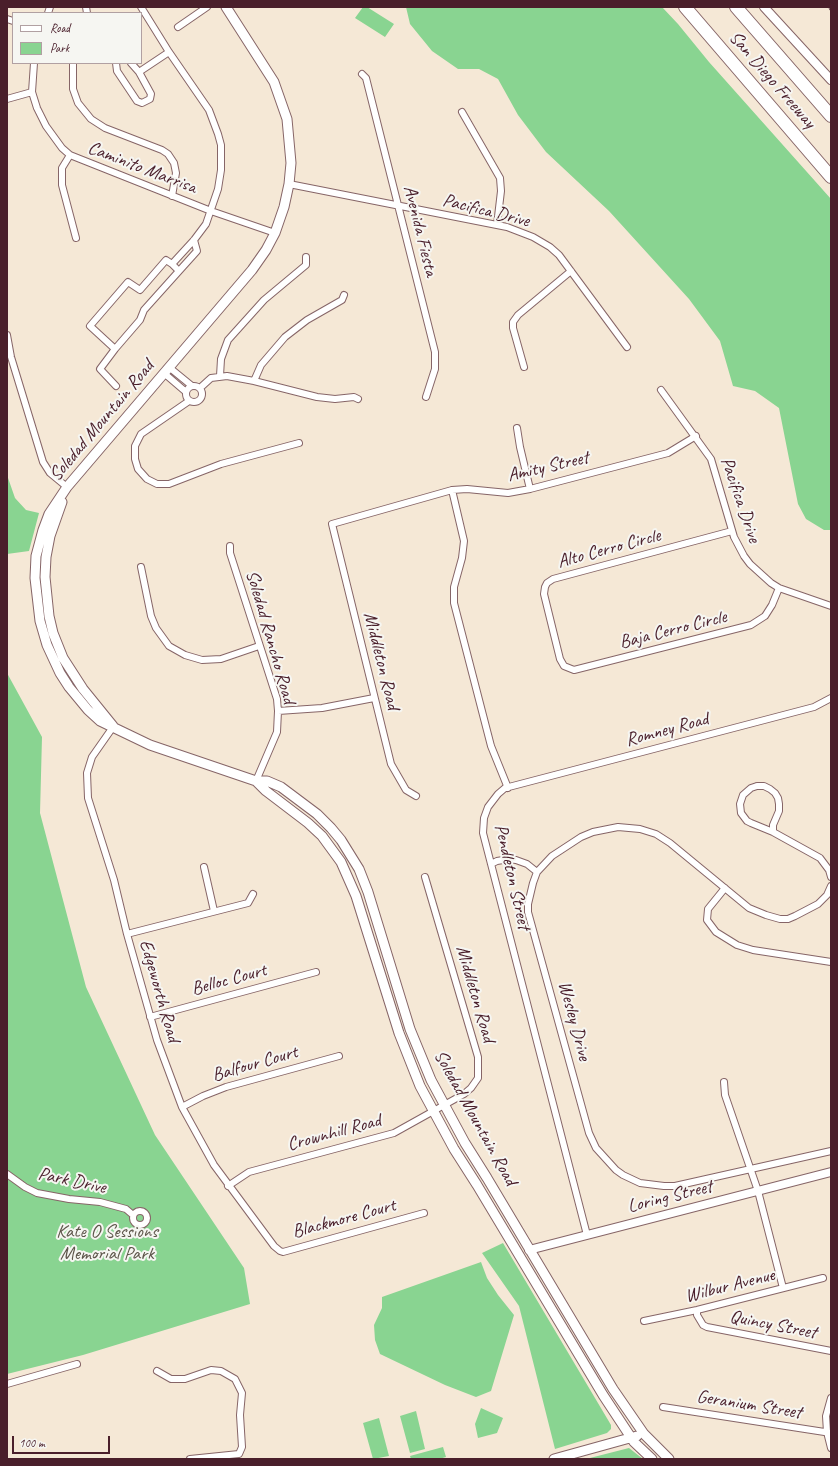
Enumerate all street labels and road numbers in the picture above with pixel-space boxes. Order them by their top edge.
street label: San Diego Freeway [724,27,820,133]
street label: Caminito Marrisa [84,137,200,199]
street label: Avenida Fiesta [398,183,442,279]
street label: Pacifica Drive [440,189,532,233]
street label: Soledad Mountain Road [45,356,159,486]
street label: Amity Street [505,447,591,487]
street label: Pacifica Drive [715,454,765,546]
street label: Alto Cerro Circle [555,524,663,574]
street label: Soledad Rancho Road [240,568,300,706]
street label: Baja Cerro Circle [617,606,729,654]
street label: Middleton Road [358,610,404,712]
street label: Romney Road [623,708,711,752]
street label: Pendleton Street [489,822,535,932]
street label: Edgeworth Road [134,937,184,1045]
street label: Middleton Road [450,943,500,1045]
street label: Belloc Court [189,959,269,1001]
street label: Wesley Drive [552,979,596,1063]
street label: Balfour Court [210,1041,300,1087]
street label: Soledad Mountain Road [428,1046,522,1190]
street label: Crownhill Road [285,1110,383,1156]
street label: Park Drive [36,1163,108,1199]
street label: Loring Street [625,1175,715,1219]
street label: Blackmore Court [290,1194,398,1244]
street label: Wilbur Avenue [683,1264,777,1308]
street label: Quincy Street [728,1305,818,1345]
street label: Geranium Street [695,1385,803,1425]

